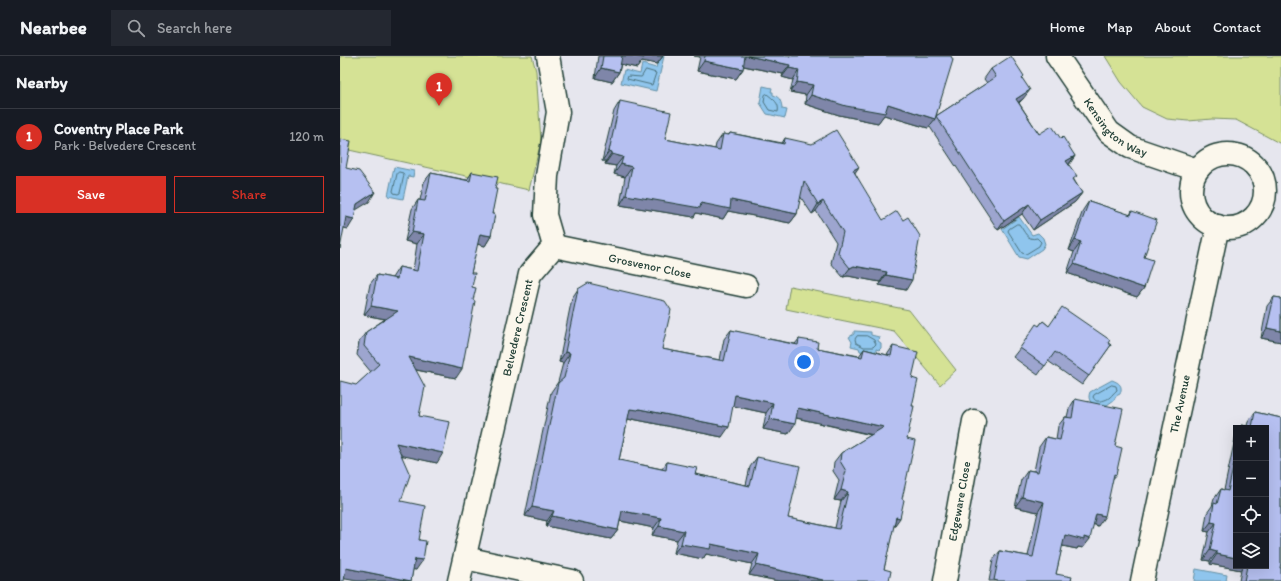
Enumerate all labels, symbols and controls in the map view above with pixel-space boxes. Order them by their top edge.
search box [111,10,391,46]
text: Nearbee [20,16,87,39]
icon: search [125,17,147,39]
text: Search here [157,19,232,37]
text: Home [1050,19,1085,36]
text: Map [1107,19,1133,36]
text: About [1155,19,1191,36]
text: Contact [1213,19,1261,36]
text: Nearby [16,72,68,92]
pin: 1 [426,73,452,106]
street label: Kensington Way [1081,95,1149,159]
text: Coventry Place Park [54,120,183,138]
text: 1 [26,129,32,144]
text: 120 m [289,129,324,144]
text: Park · Belvedere Crescent [54,138,196,153]
button: Save [16,176,166,213]
button: Share [174,176,324,213]
street label: Grosvenor Close [607,251,693,281]
street label: Belvedere Crescent [500,277,536,378]
your location [794,352,814,372]
street label: The Avenue [1167,373,1193,435]
map controls [1233,425,1269,569]
button: + [1233,425,1269,461]
street label: Edgeware Close [945,460,974,542]
button: − [1233,461,1269,497]
button: locate [1233,497,1269,533]
button: layers [1233,533,1269,569]

